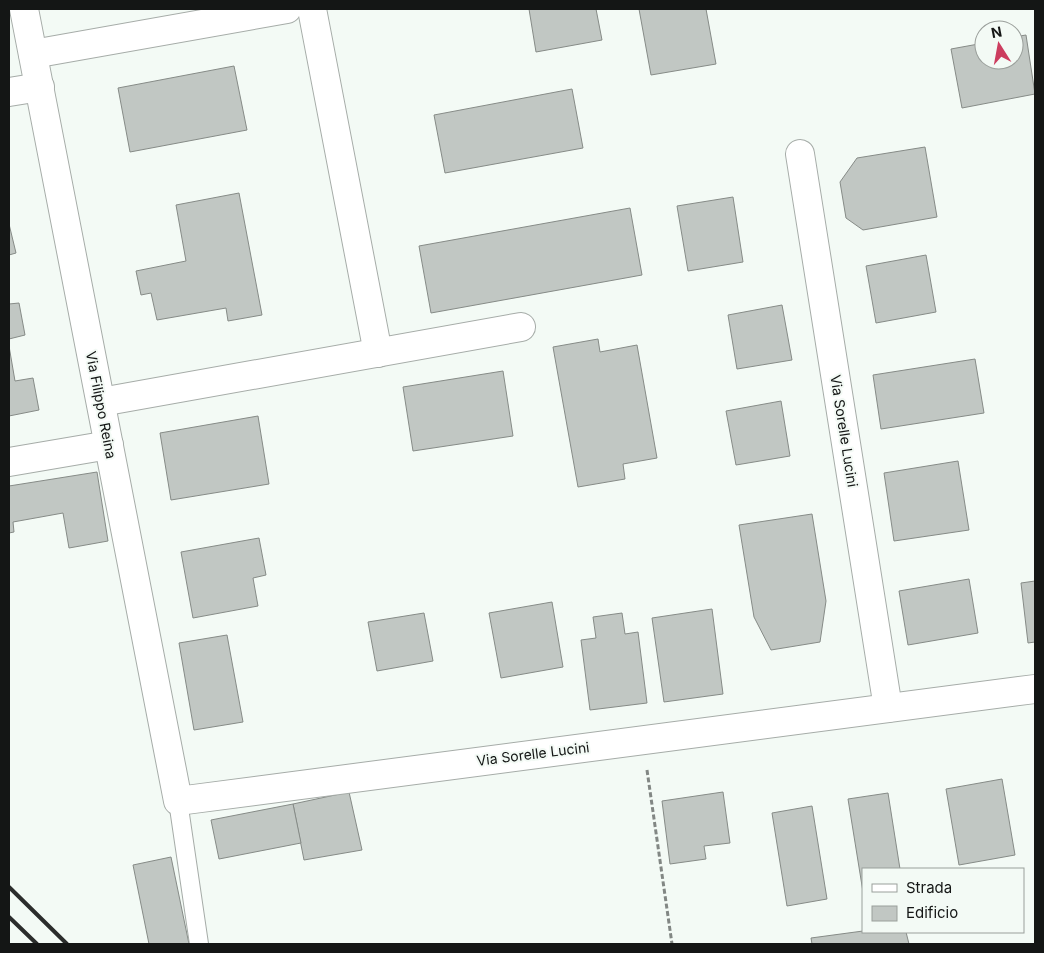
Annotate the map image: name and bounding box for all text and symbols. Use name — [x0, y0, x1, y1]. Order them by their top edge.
north arrow — [974, 20, 1024, 70]
text: N — [990, 22, 1003, 41]
street label: Via Filippo Reina — [83, 350, 120, 460]
street label: Via Sorelle Lucini — [827, 374, 862, 488]
street label: Via Sorelle Lucini — [476, 738, 590, 769]
legend — [862, 868, 1024, 933]
text: Strada — [906, 878, 952, 897]
text: Edificio — [906, 903, 958, 922]

